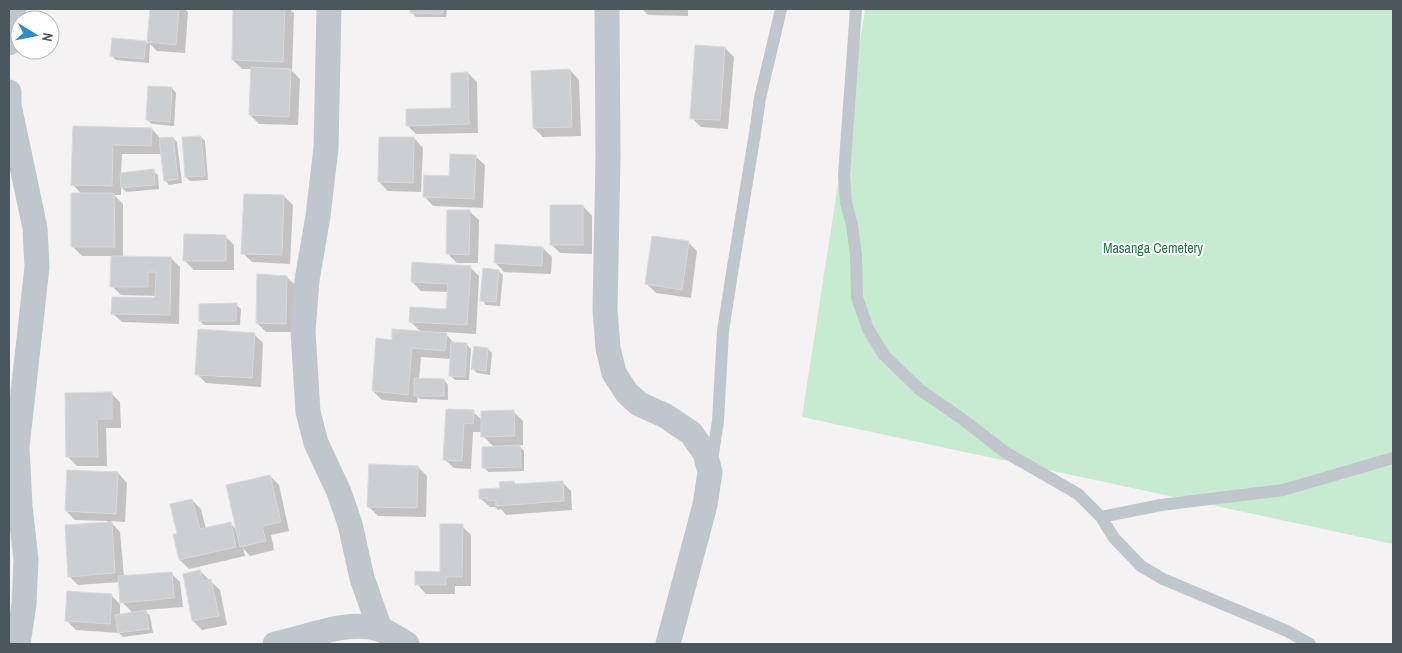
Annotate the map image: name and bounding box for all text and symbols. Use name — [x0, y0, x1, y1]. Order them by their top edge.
north arrow — [10, 10, 60, 60]
text: N — [38, 32, 57, 43]
park label: Masanga Cemetery — [1103, 239, 1203, 257]

